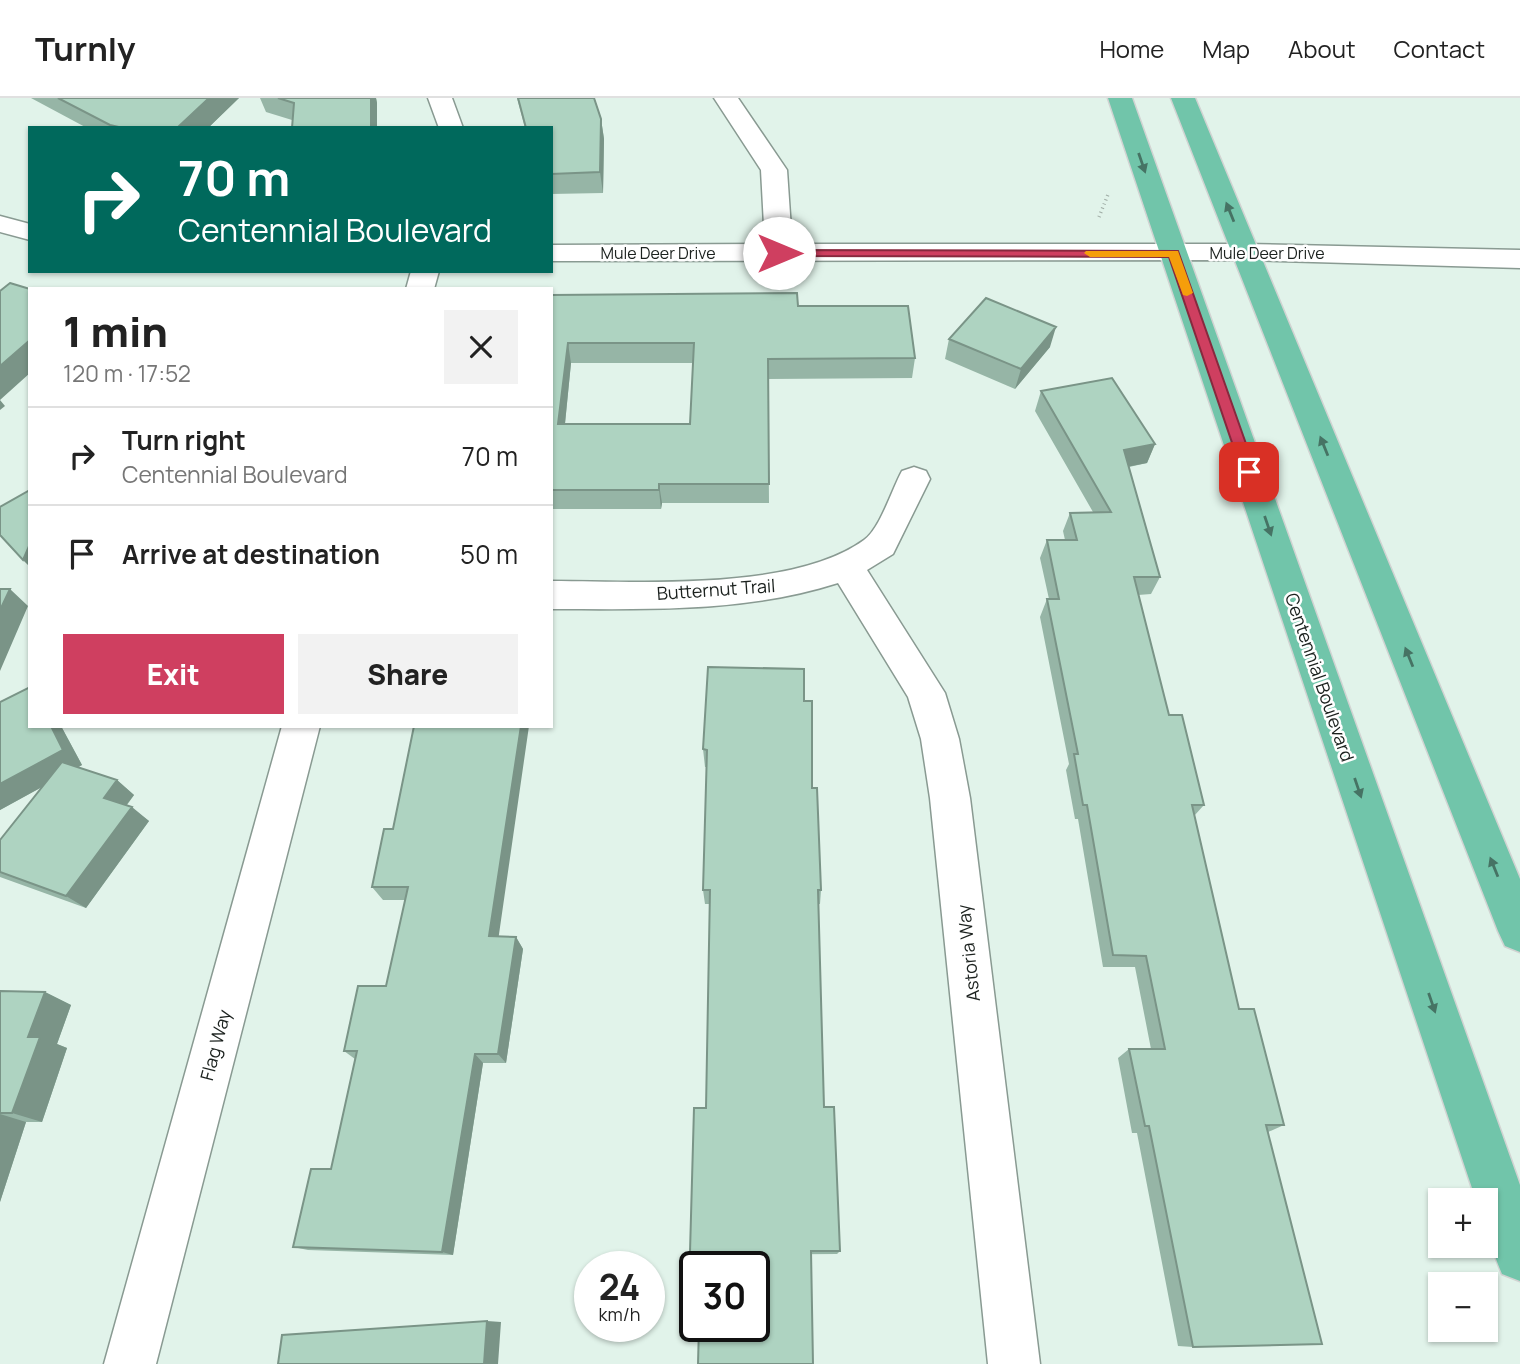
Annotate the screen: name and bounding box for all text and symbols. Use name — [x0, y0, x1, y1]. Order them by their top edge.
text: Turnly — [35, 26, 136, 71]
text: Home — [1099, 32, 1164, 65]
text: Map — [1202, 32, 1250, 65]
text: About — [1288, 32, 1356, 65]
text: Contact — [1394, 32, 1485, 65]
text: 70 m — [178, 144, 290, 211]
one-way arrow — [1137, 152, 1148, 173]
icon: right — [63, 154, 154, 245]
one-way arrow — [1224, 201, 1235, 222]
text: Centennial Boulevard — [178, 208, 492, 252]
position arrow — [742, 216, 816, 290]
street label: Mule Deer Drive — [600, 242, 716, 264]
street label: Mule Deer Drive — [1209, 242, 1325, 264]
text: 1 min — [63, 302, 168, 360]
button: close — [444, 310, 518, 384]
text: 120 m · 17:52 — [63, 357, 191, 389]
text: Turn right — [122, 422, 246, 458]
one-way arrow — [1319, 435, 1330, 456]
icon: right — [63, 437, 101, 475]
text: 70 m — [462, 438, 518, 474]
pin — [1219, 442, 1279, 502]
icon: arrive — [1230, 453, 1268, 491]
text: Centennial Boulevard — [122, 458, 348, 490]
one-way arrow — [1263, 516, 1274, 537]
icon: arrive — [63, 535, 101, 573]
text: Arrive at destination — [122, 536, 380, 572]
text: 50 m — [460, 536, 518, 572]
street label: Butternut Trail — [656, 573, 776, 605]
street label: Centennial Boulevard — [1280, 590, 1360, 764]
button: Exit — [63, 634, 284, 714]
button: Share — [298, 634, 518, 714]
one-way arrow — [1404, 646, 1415, 667]
one-way arrow — [1353, 777, 1364, 798]
one-way arrow — [1489, 857, 1500, 878]
street label: Astoria Way — [951, 903, 985, 1003]
one-way arrow — [1427, 992, 1438, 1013]
street label: Flag Way — [194, 1006, 236, 1083]
map controls — [1428, 1188, 1498, 1342]
button: + — [1428, 1188, 1498, 1258]
speed limit sign: 30 — [679, 1251, 770, 1342]
text: 24 — [599, 1263, 640, 1311]
button: − — [1428, 1272, 1498, 1342]
text: km/h — [599, 1302, 640, 1326]

